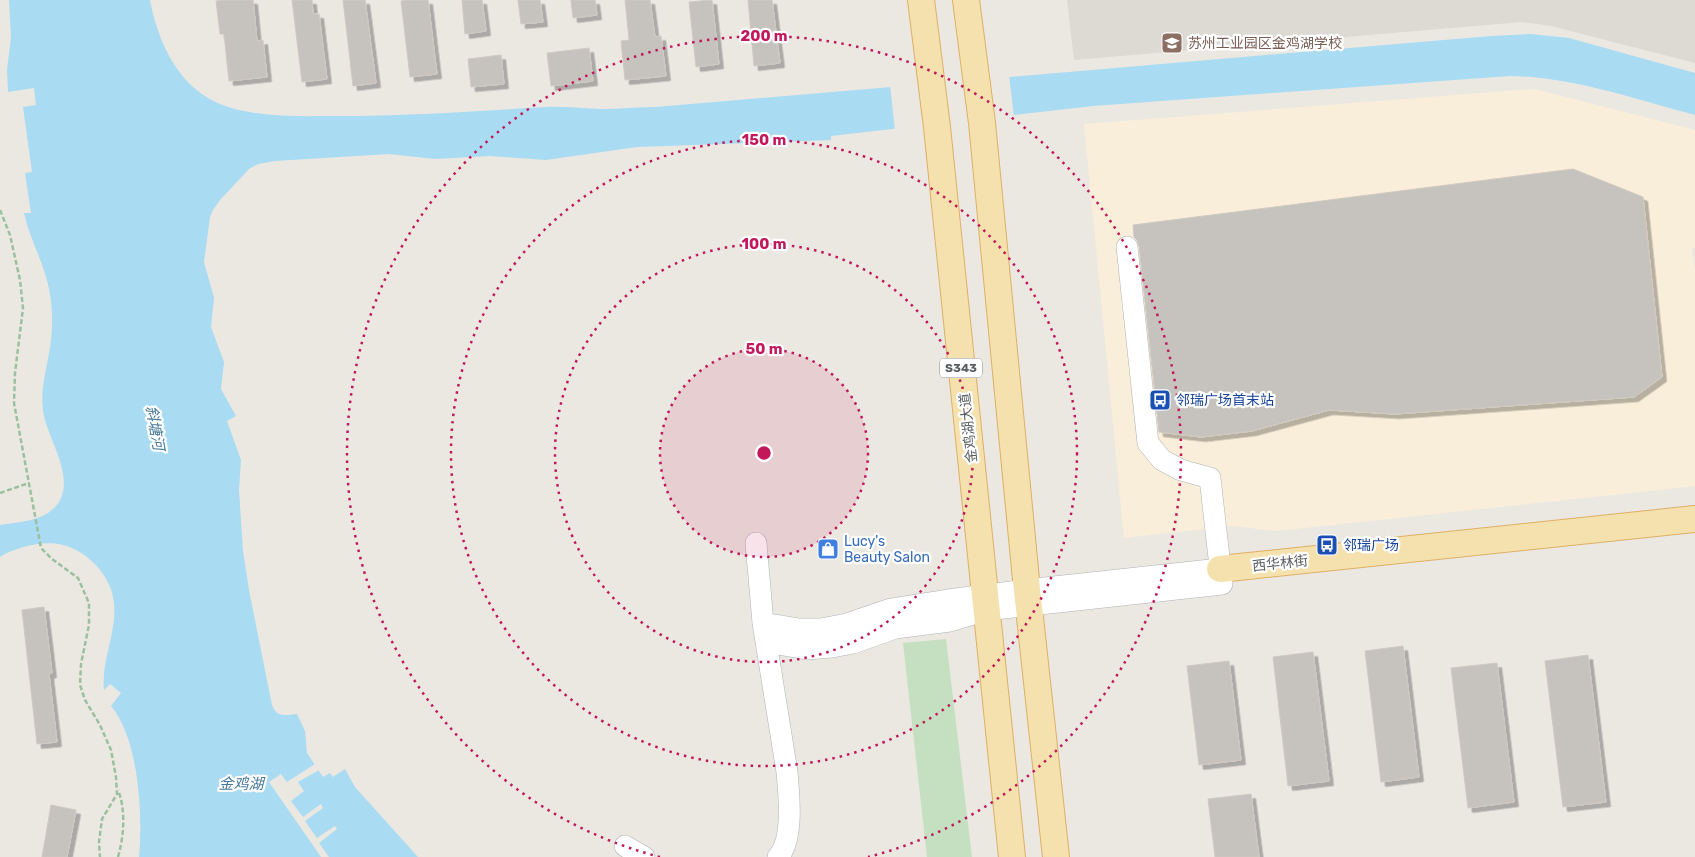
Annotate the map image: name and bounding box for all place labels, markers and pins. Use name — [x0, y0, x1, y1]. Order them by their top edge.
school or university icon: 苏州工业园区金鸡湖学校 — [1160, 31, 1184, 55]
place label: 苏州工业园区金鸡湖学校 — [1188, 35, 1342, 52]
bus stop icon: 邻瑞广场首末站 — [1148, 388, 1172, 412]
place label: 邻瑞广场首末站 — [1176, 392, 1274, 409]
centre of rings — [755, 444, 773, 462]
place label: Lucy's Beauty Salon — [844, 533, 930, 566]
bus stop icon: 邻瑞广场 — [1315, 533, 1339, 557]
shop icon: Lucy's Beauty Salon — [816, 537, 840, 561]
place label: 邻瑞广场 — [1343, 537, 1399, 554]

